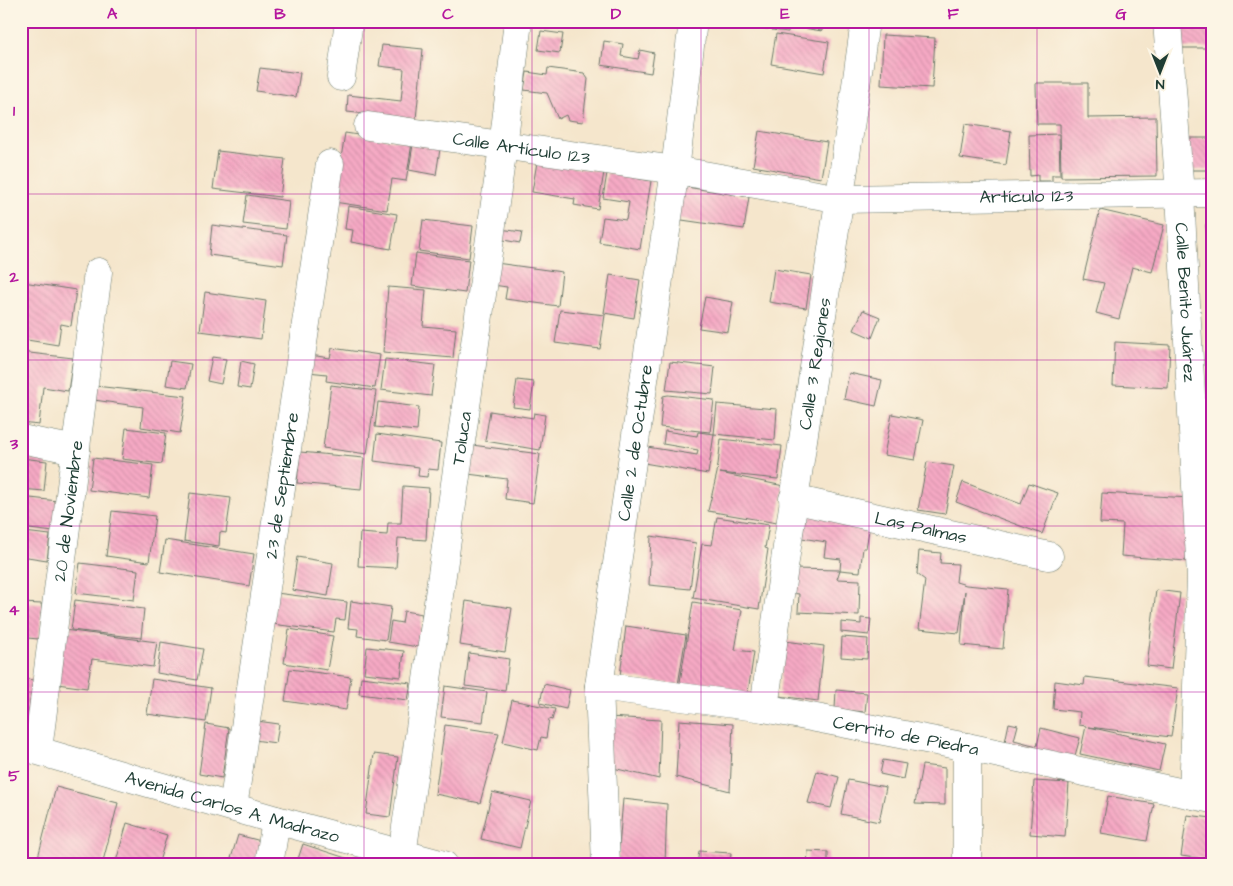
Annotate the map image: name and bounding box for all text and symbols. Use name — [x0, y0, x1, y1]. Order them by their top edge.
text: A — [107, 3, 118, 25]
text: B — [274, 3, 286, 25]
text: C — [442, 3, 454, 25]
text: D — [611, 3, 622, 25]
text: E — [780, 3, 790, 25]
text: F — [947, 3, 959, 25]
text: G — [1115, 3, 1127, 25]
north arrow — [1136, 48, 1186, 98]
text: N — [1155, 74, 1164, 94]
text: 1 — [13, 100, 16, 122]
street label: Calle Artículo 123 — [451, 126, 592, 171]
street label: Artículo 123 — [979, 183, 1074, 210]
street label: Calle Benito Juárez — [1169, 222, 1202, 383]
text: 2 — [8, 266, 19, 288]
street label: Calle 3 Regiones — [793, 296, 838, 432]
street label: Calle 2 de Octubre — [611, 363, 659, 523]
street label: Toluca — [446, 410, 478, 467]
street label: 23 de Septiembre — [259, 411, 305, 561]
text: 3 — [9, 433, 19, 455]
street label: 20 de Noviembre — [47, 439, 90, 583]
street label: Las Palmas — [872, 506, 969, 550]
text: 4 — [9, 599, 20, 621]
street label: Cerrito de Piedra — [831, 710, 981, 762]
text: 5 — [8, 765, 20, 787]
street label: Avenida Carlos A. Madrazo — [122, 765, 342, 849]

